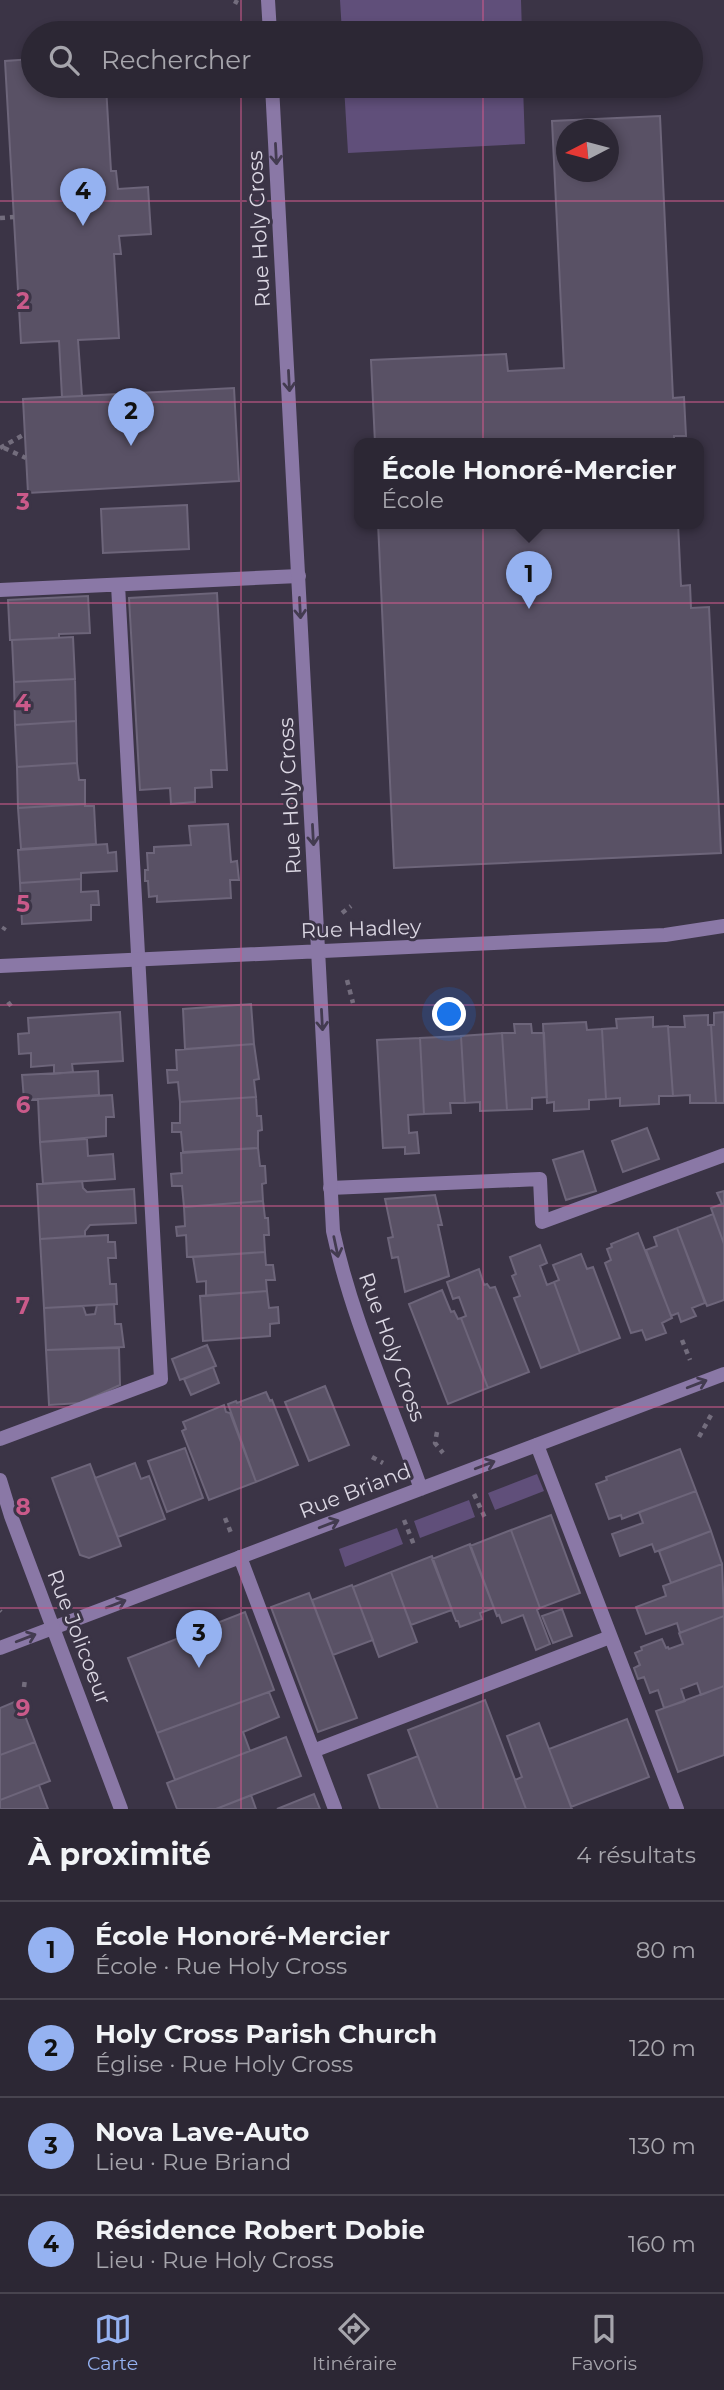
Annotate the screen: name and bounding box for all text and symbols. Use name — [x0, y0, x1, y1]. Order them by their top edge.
search box — [21, 21, 703, 98]
icon: search — [45, 41, 83, 79]
text: Rechercher — [101, 44, 251, 76]
north arrow — [556, 119, 619, 182]
one-way arrow — [270, 142, 283, 165]
street label: Rue Holy Cross — [242, 150, 275, 308]
pin: 4 — [60, 168, 106, 226]
text: 2 — [16, 287, 30, 315]
one-way arrow — [282, 369, 295, 392]
pin: 2 — [108, 388, 154, 446]
popup — [354, 438, 704, 529]
text: École Honoré-Mercier — [382, 454, 676, 486]
text: École — [382, 486, 444, 514]
text: 3 — [15, 488, 30, 516]
pin: 1 — [506, 551, 552, 609]
one-way arrow — [294, 596, 307, 619]
text: 4 — [15, 689, 31, 717]
street label: Rue Holy Cross — [273, 717, 306, 875]
one-way arrow — [306, 824, 319, 847]
text: 5 — [16, 890, 30, 918]
street label: Rue Hadley — [300, 914, 422, 943]
your location — [432, 997, 466, 1031]
one-way arrow — [316, 1008, 329, 1031]
text: 6 — [16, 1091, 31, 1119]
one-way arrow — [330, 1235, 344, 1258]
street label: Rue Holy Cross — [354, 1269, 431, 1425]
text: 7 — [16, 1292, 30, 1320]
one-way arrow — [686, 1377, 708, 1389]
one-way arrow — [473, 1457, 495, 1470]
street label: Rue Briand — [295, 1458, 414, 1523]
text: 8 — [15, 1493, 31, 1521]
one-way arrow — [317, 1516, 339, 1529]
street label: Rue Jolicoeur — [42, 1566, 117, 1708]
one-way arrow — [105, 1597, 127, 1610]
pin: 3 — [176, 1610, 222, 1668]
one-way arrow — [15, 1631, 37, 1644]
text: 9 — [16, 1694, 30, 1722]
text: À proximité — [28, 1836, 211, 1873]
text: 4 résultats — [576, 1841, 696, 1869]
text: École Honoré-Mercier — [95, 1920, 390, 1952]
text: 1 — [46, 1936, 56, 1964]
text: 80 m — [636, 1936, 696, 1964]
text: École · Rue Holy Cross — [95, 1952, 347, 1980]
text: Holy Cross Parish Church — [95, 2018, 437, 2050]
text: 2 — [44, 2034, 58, 2062]
text: 120 m — [629, 2034, 696, 2062]
text: Église · Rue Holy Cross — [95, 2050, 353, 2078]
text: Nova Lave-Auto — [95, 2116, 309, 2148]
text: 3 — [44, 2132, 58, 2160]
text: 130 m — [629, 2132, 696, 2160]
text: Lieu · Rue Briand — [95, 2148, 291, 2176]
text: Résidence Robert Dobie — [95, 2214, 425, 2246]
text: 4 — [43, 2230, 59, 2258]
text: 160 m — [628, 2230, 696, 2258]
text: Lieu · Rue Holy Cross — [95, 2246, 334, 2274]
tab: Carte — [87, 2310, 138, 2375]
tab: Itinéraire — [312, 2310, 397, 2375]
tab: Favoris — [571, 2310, 637, 2375]

